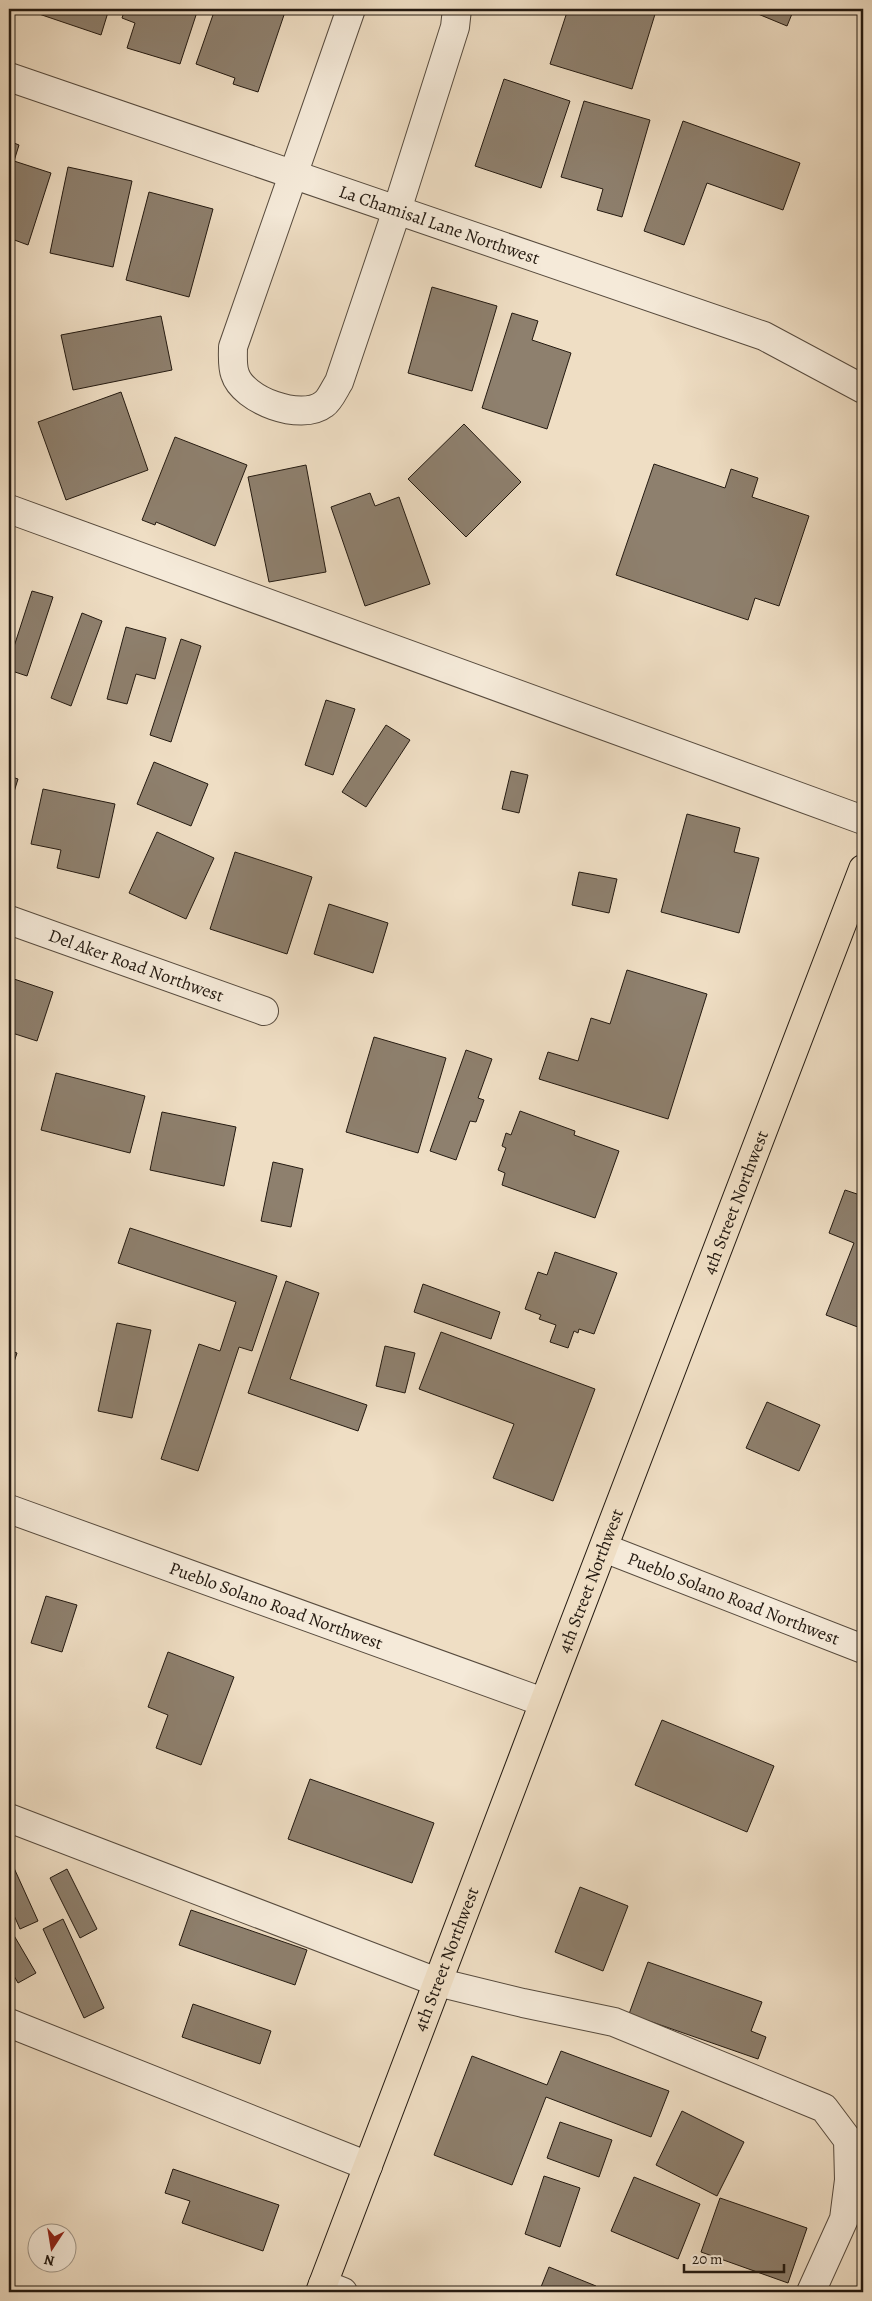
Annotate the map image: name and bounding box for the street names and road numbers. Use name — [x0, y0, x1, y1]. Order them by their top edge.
street label: La Chamisal Lane Northwest — [336, 179, 543, 270]
street label: Del Aker Road Northwest — [45, 923, 227, 1008]
street label: 4th Street Northwest — [697, 1127, 774, 1278]
street label: 4th Street Northwest — [552, 1505, 629, 1656]
street label: Pueblo Solano Road Northwest — [624, 1546, 843, 1651]
street label: Pueblo Solano Road Northwest — [166, 1556, 386, 1655]
street label: 4th Street Northwest — [408, 1883, 484, 2035]

